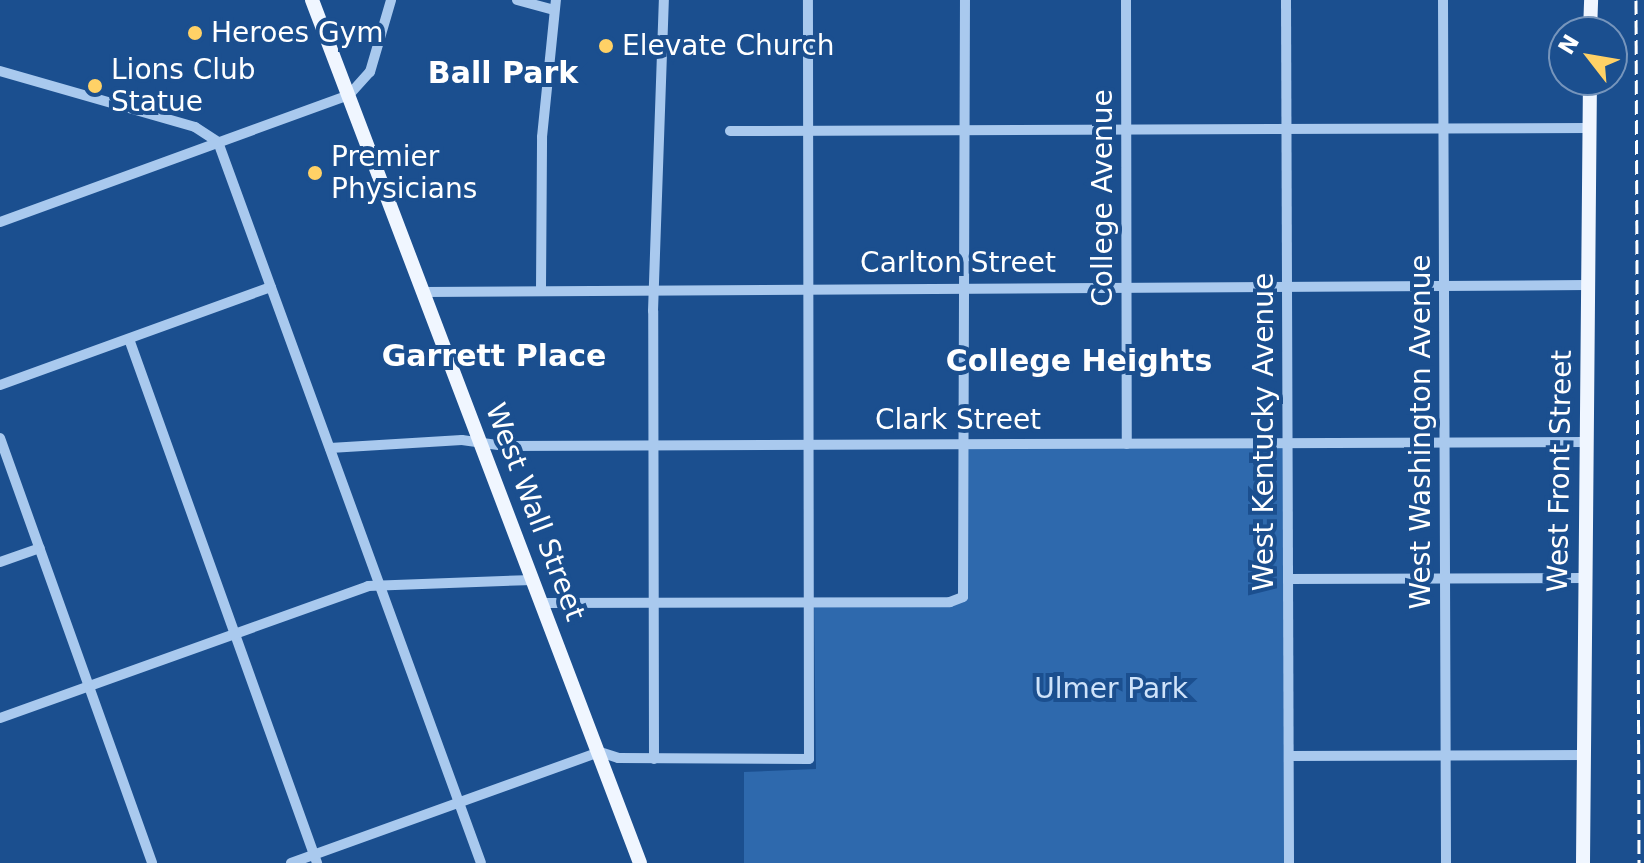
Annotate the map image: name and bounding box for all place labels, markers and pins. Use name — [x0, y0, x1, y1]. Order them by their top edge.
place label: Heroes Gym — [211, 16, 384, 50]
marker: Heroes Gym — [186, 24, 204, 42]
place label: Elevate Church — [622, 29, 835, 63]
marker: Elevate Church — [597, 37, 615, 55]
place label: Lions Club Statue — [111, 53, 256, 119]
marker: Lions Club Statue — [86, 77, 104, 95]
place label: Premier Physicians — [331, 140, 477, 206]
marker: Premier Physicians — [306, 164, 324, 182]

